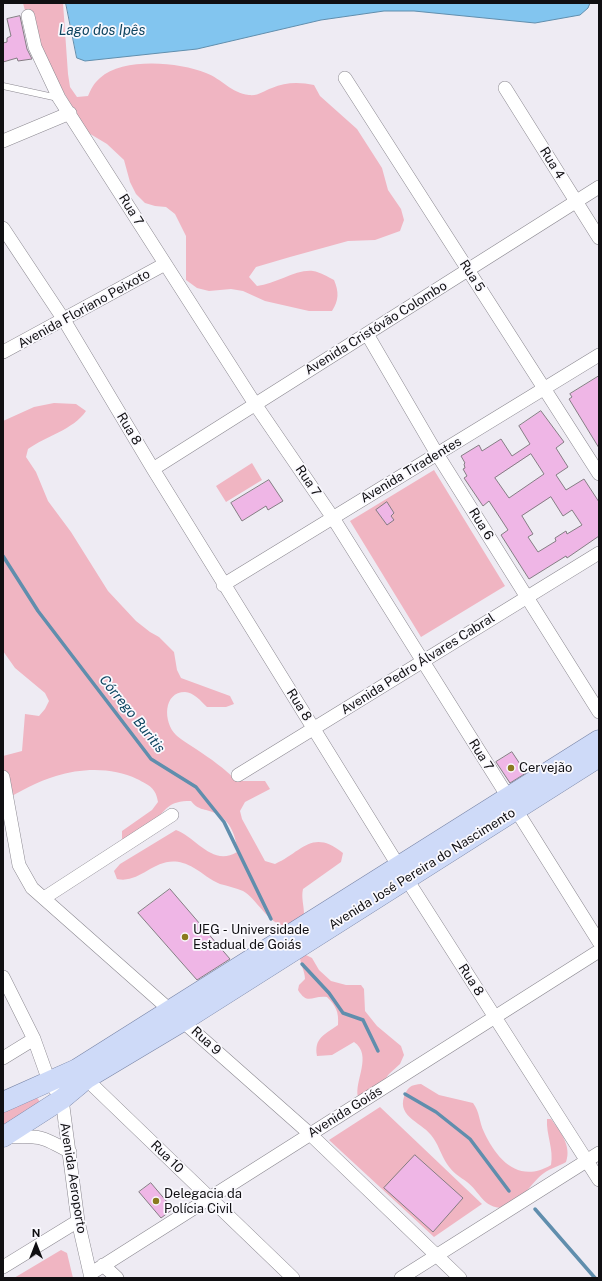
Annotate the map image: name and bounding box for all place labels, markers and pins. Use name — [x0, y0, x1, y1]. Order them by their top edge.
place label: Cervejão — [519, 760, 572, 776]
marker: Cervejão — [506, 763, 516, 773]
place label: UEG - Universidade Estadual de Goiás — [193, 922, 309, 953]
marker: UEG - Universidade Estadual de Goiás — [180, 932, 190, 942]
place label: Delegacia da Polícia Civil — [164, 1186, 242, 1217]
marker: Delegacia da Polícia Civil — [151, 1196, 161, 1206]

